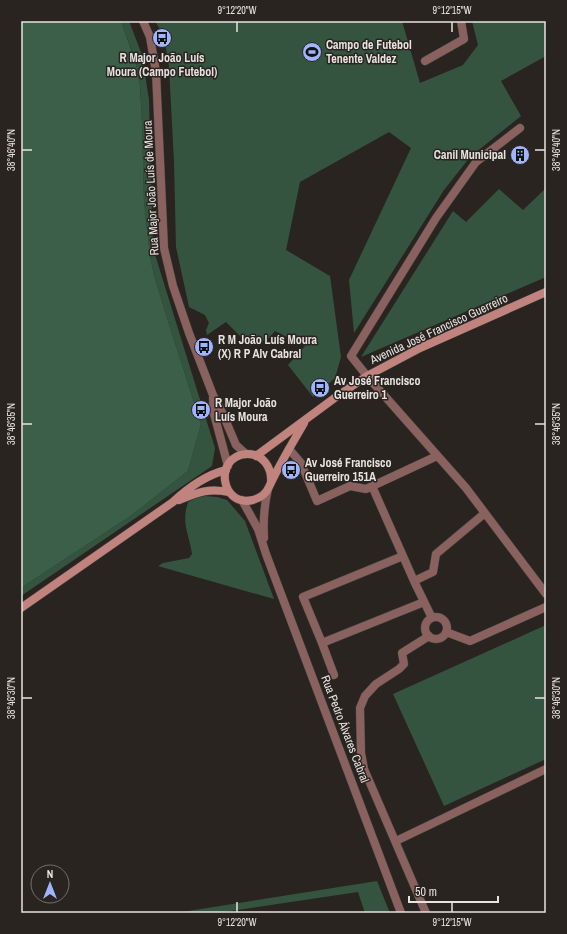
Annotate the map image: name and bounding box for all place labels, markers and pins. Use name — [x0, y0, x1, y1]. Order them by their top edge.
bus stop icon: R Major João Luís Moura (Campo Futebol) — [151, 27, 173, 49]
place label: Campo de Futebol Tenente Valdez — [326, 37, 412, 67]
sports icon: Campo de Futebol Tenente Valdez — [301, 41, 323, 63]
place label: R Major João Luís Moura (Campo Futebol) — [107, 50, 217, 80]
building icon: Canil Municipal — [509, 144, 531, 166]
place label: Canil Municipal — [434, 147, 506, 163]
place label: R M João Luís Moura (X) R P Alv Cabral — [218, 332, 317, 362]
bus stop icon: R M João Luís Moura (X) R P Alv Cabral — [193, 336, 215, 358]
place label: Av José Francisco Guerreiro 1 — [334, 373, 421, 403]
bus stop icon: Av José Francisco Guerreiro 1 — [309, 377, 331, 399]
place label: R Major João Luís Moura — [215, 395, 277, 425]
bus stop icon: R Major João Luís Moura — [190, 399, 212, 421]
place label: Av José Francisco Guerreiro 151A — [305, 455, 392, 485]
bus stop icon: Av José Francisco Guerreiro 151A — [280, 459, 302, 481]

